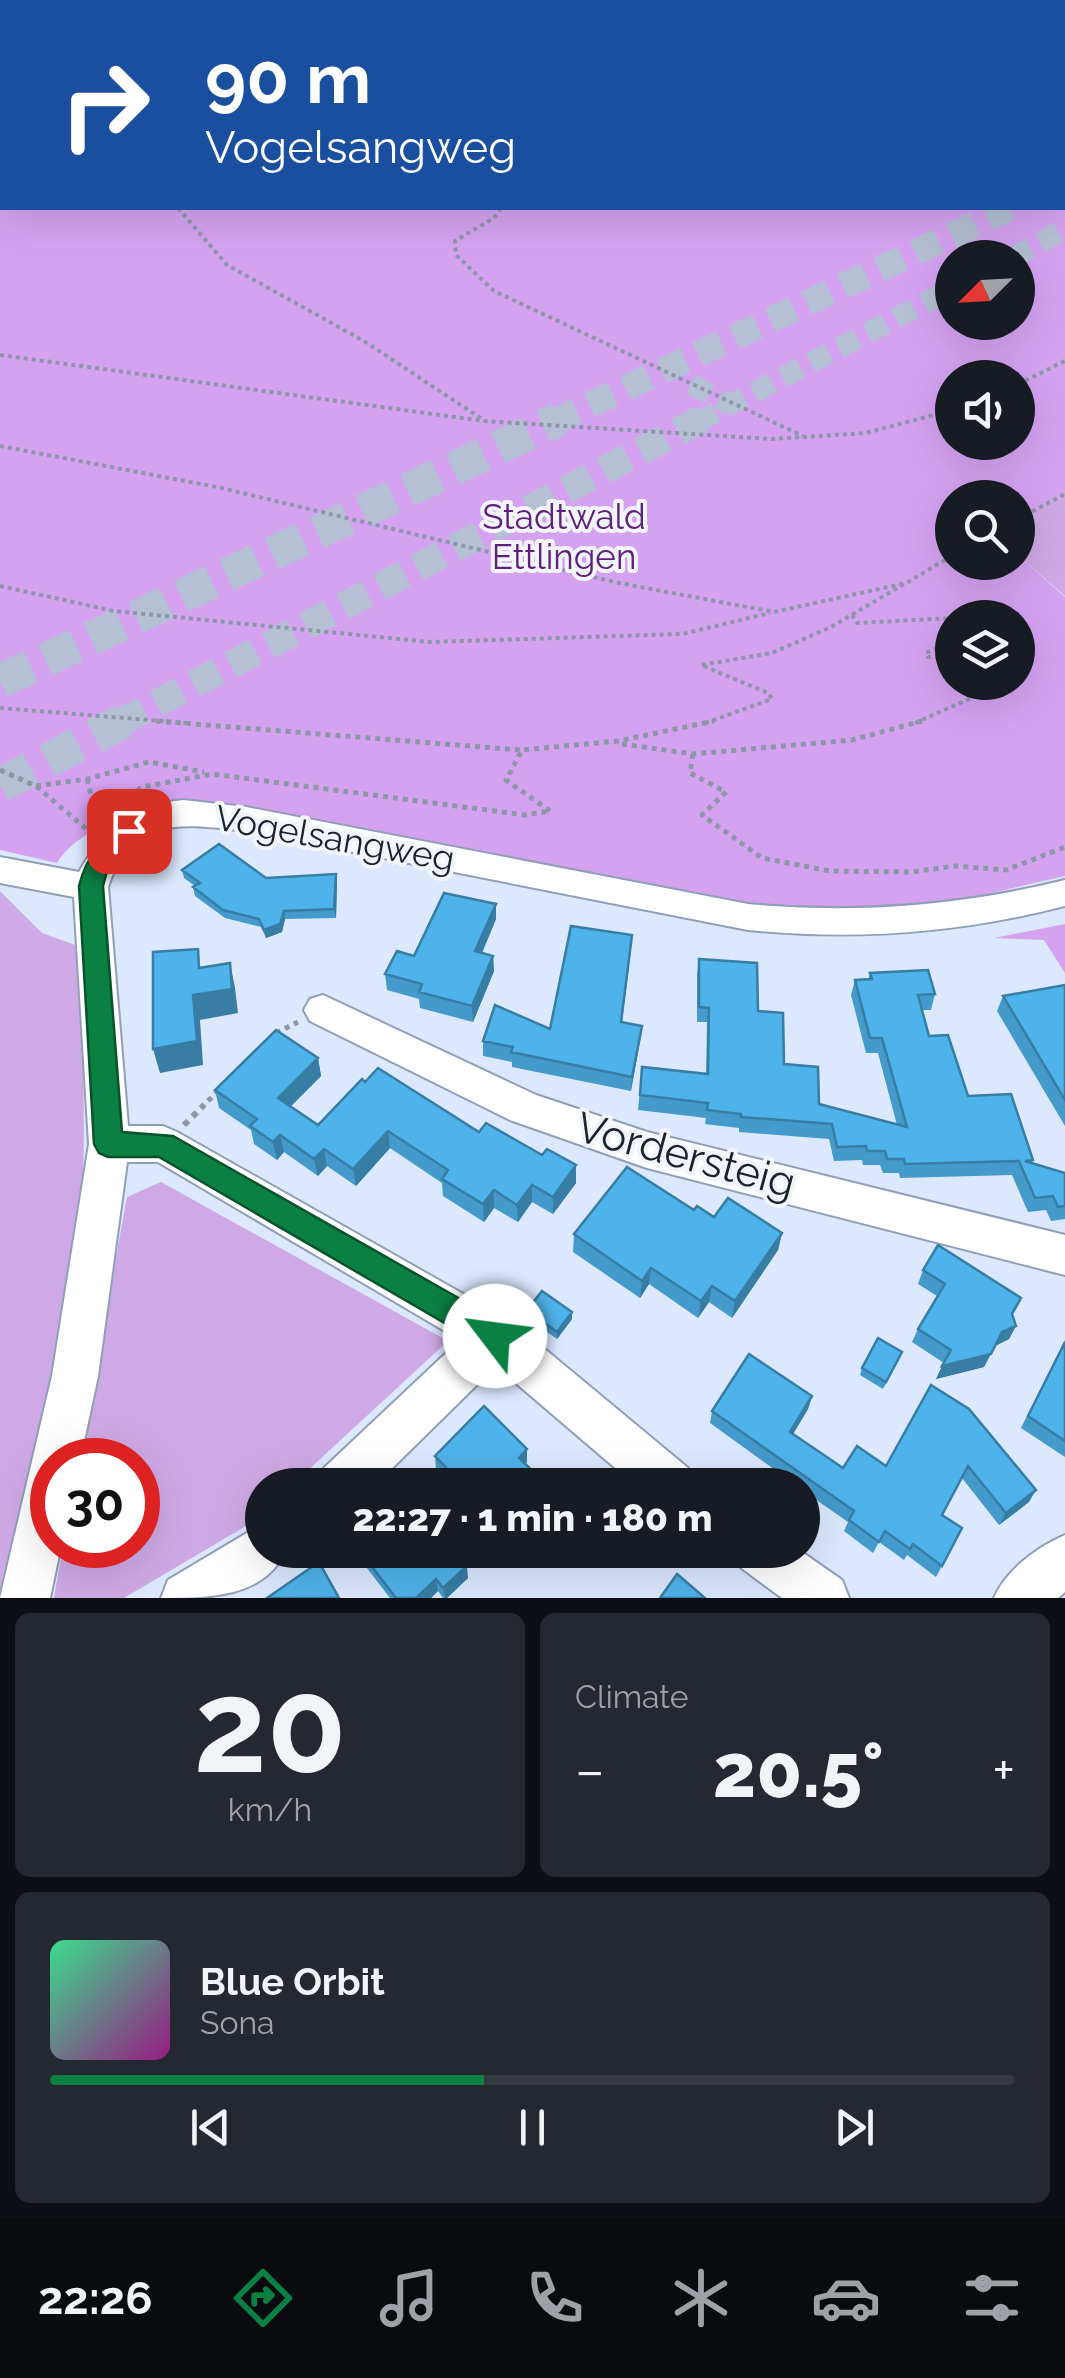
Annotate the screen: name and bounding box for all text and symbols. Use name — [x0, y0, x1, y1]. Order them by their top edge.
text: 90 m — [205, 37, 371, 119]
icon: right — [40, 40, 170, 170]
text: Vogelsangweg — [205, 121, 516, 174]
north arrow — [935, 240, 1035, 340]
map controls — [935, 240, 1035, 700]
button: sound — [935, 360, 1035, 460]
button: search — [935, 480, 1035, 580]
park label: Stadtwald Ettlingen — [482, 496, 646, 577]
button: layers — [935, 600, 1035, 700]
pin — [87, 789, 172, 874]
street label: Vogelsangweg — [212, 797, 458, 879]
icon: arrive — [102, 804, 157, 859]
street label: Vordersteig — [571, 1102, 801, 1208]
position arrow — [443, 1284, 547, 1388]
speed limit sign: 30 — [30, 1438, 160, 1568]
text: 22:27 · 1 min · 180 m — [352, 1495, 713, 1540]
text: 20 — [193, 1650, 347, 1802]
text: Climate — [575, 1678, 689, 1715]
text: 20.5° — [713, 1726, 884, 1815]
text: − — [575, 1738, 605, 1803]
text: + — [992, 1738, 1015, 1803]
text: km/h — [228, 1791, 312, 1828]
text: Blue Orbit — [200, 1959, 385, 2004]
text: Sona — [200, 2004, 275, 2041]
icon: previous — [183, 2100, 238, 2155]
icon: pause — [505, 2100, 560, 2155]
icon: next — [827, 2100, 882, 2155]
icon: directions — [228, 2263, 298, 2333]
icon: music — [374, 2263, 444, 2333]
icon: phone — [520, 2263, 590, 2333]
icon: climate — [666, 2263, 736, 2333]
icon: car — [811, 2263, 881, 2333]
icon: filters — [957, 2263, 1027, 2333]
text: 22:26 — [38, 2272, 152, 2325]

